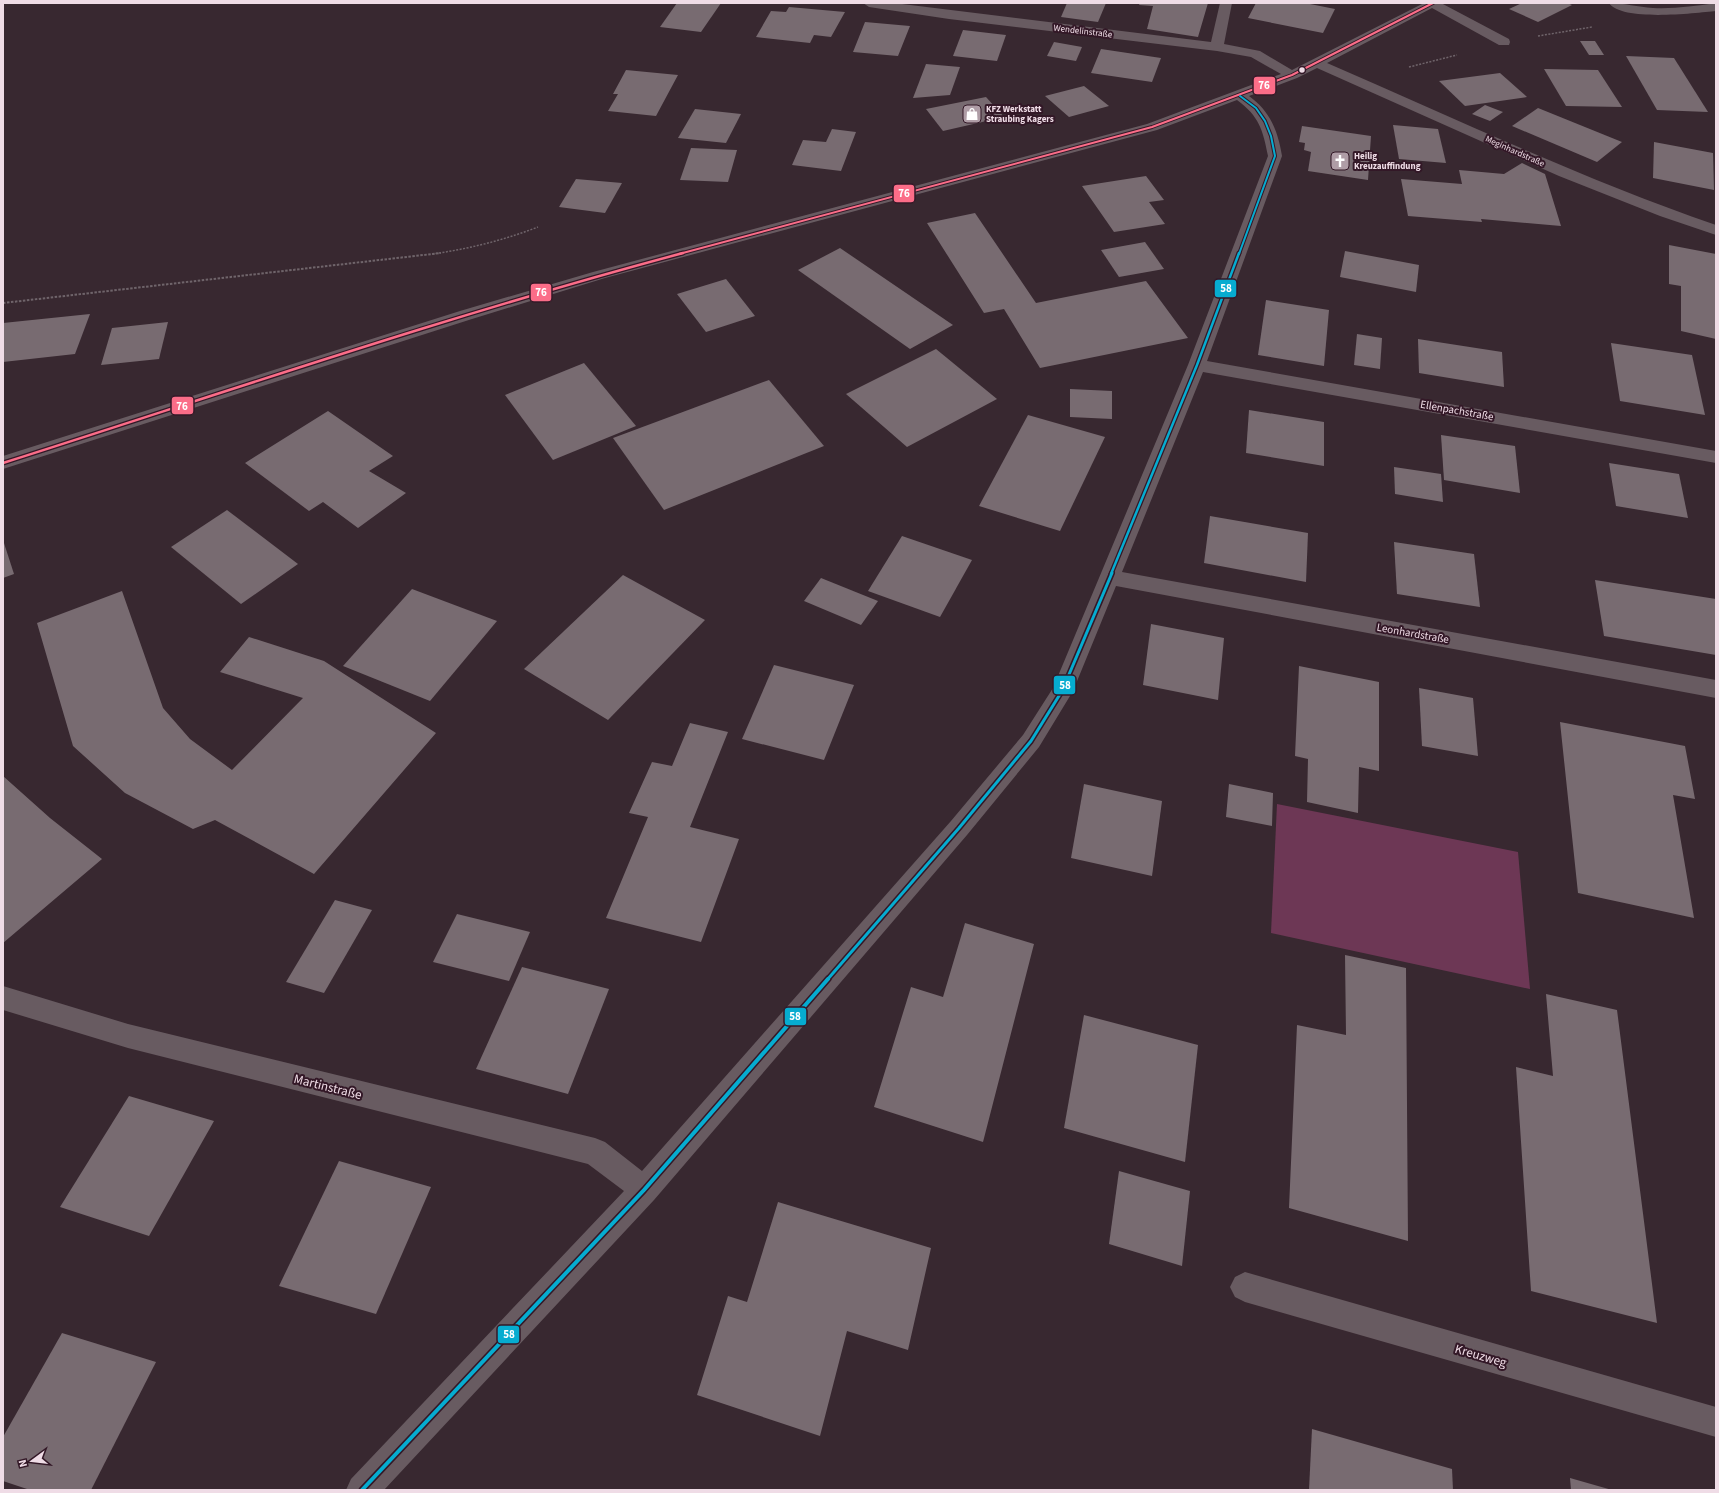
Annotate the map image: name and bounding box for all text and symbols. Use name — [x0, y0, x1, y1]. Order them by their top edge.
street label: Wendelinstraße — [1053, 21, 1114, 42]
unlabelled marker — [1297, 65, 1307, 75]
line badge: 76 — [1253, 76, 1276, 95]
text: 76 — [1258, 78, 1270, 93]
shop icon: KFZ Werkstatt Straubing Kagers — [961, 103, 983, 125]
place label: KFZ Werkstatt Straubing Kagers — [986, 103, 1054, 126]
street label: Meginhardstraße — [1483, 133, 1547, 171]
church icon: Heilig Kreuzauffindung — [1329, 150, 1351, 172]
place label: Heilig Kreuzauffindung — [1354, 150, 1421, 173]
line badge: 76 — [893, 184, 915, 203]
text: 76 — [898, 186, 910, 201]
line badge: 58 — [1214, 279, 1237, 298]
text: 58 — [1220, 281, 1232, 296]
line badge: 76 — [530, 283, 552, 302]
text: 76 — [535, 285, 547, 300]
line badge: 76 — [171, 396, 194, 415]
street label: Ellenpachstraße — [1419, 397, 1495, 424]
text: 76 — [176, 399, 188, 414]
street label: Leonhardstraße — [1376, 620, 1451, 647]
line badge: 58 — [1053, 675, 1076, 695]
text: 58 — [1059, 678, 1071, 693]
line badge: 58 — [784, 1007, 807, 1026]
text: 58 — [789, 1009, 801, 1024]
street label: Martinstraße — [292, 1070, 364, 1104]
line badge: 58 — [497, 1325, 520, 1344]
text: 58 — [503, 1327, 515, 1342]
street label: Kreuzweg — [1453, 1340, 1509, 1372]
north arrow — [12, 1441, 52, 1481]
text: N — [15, 1458, 31, 1469]

